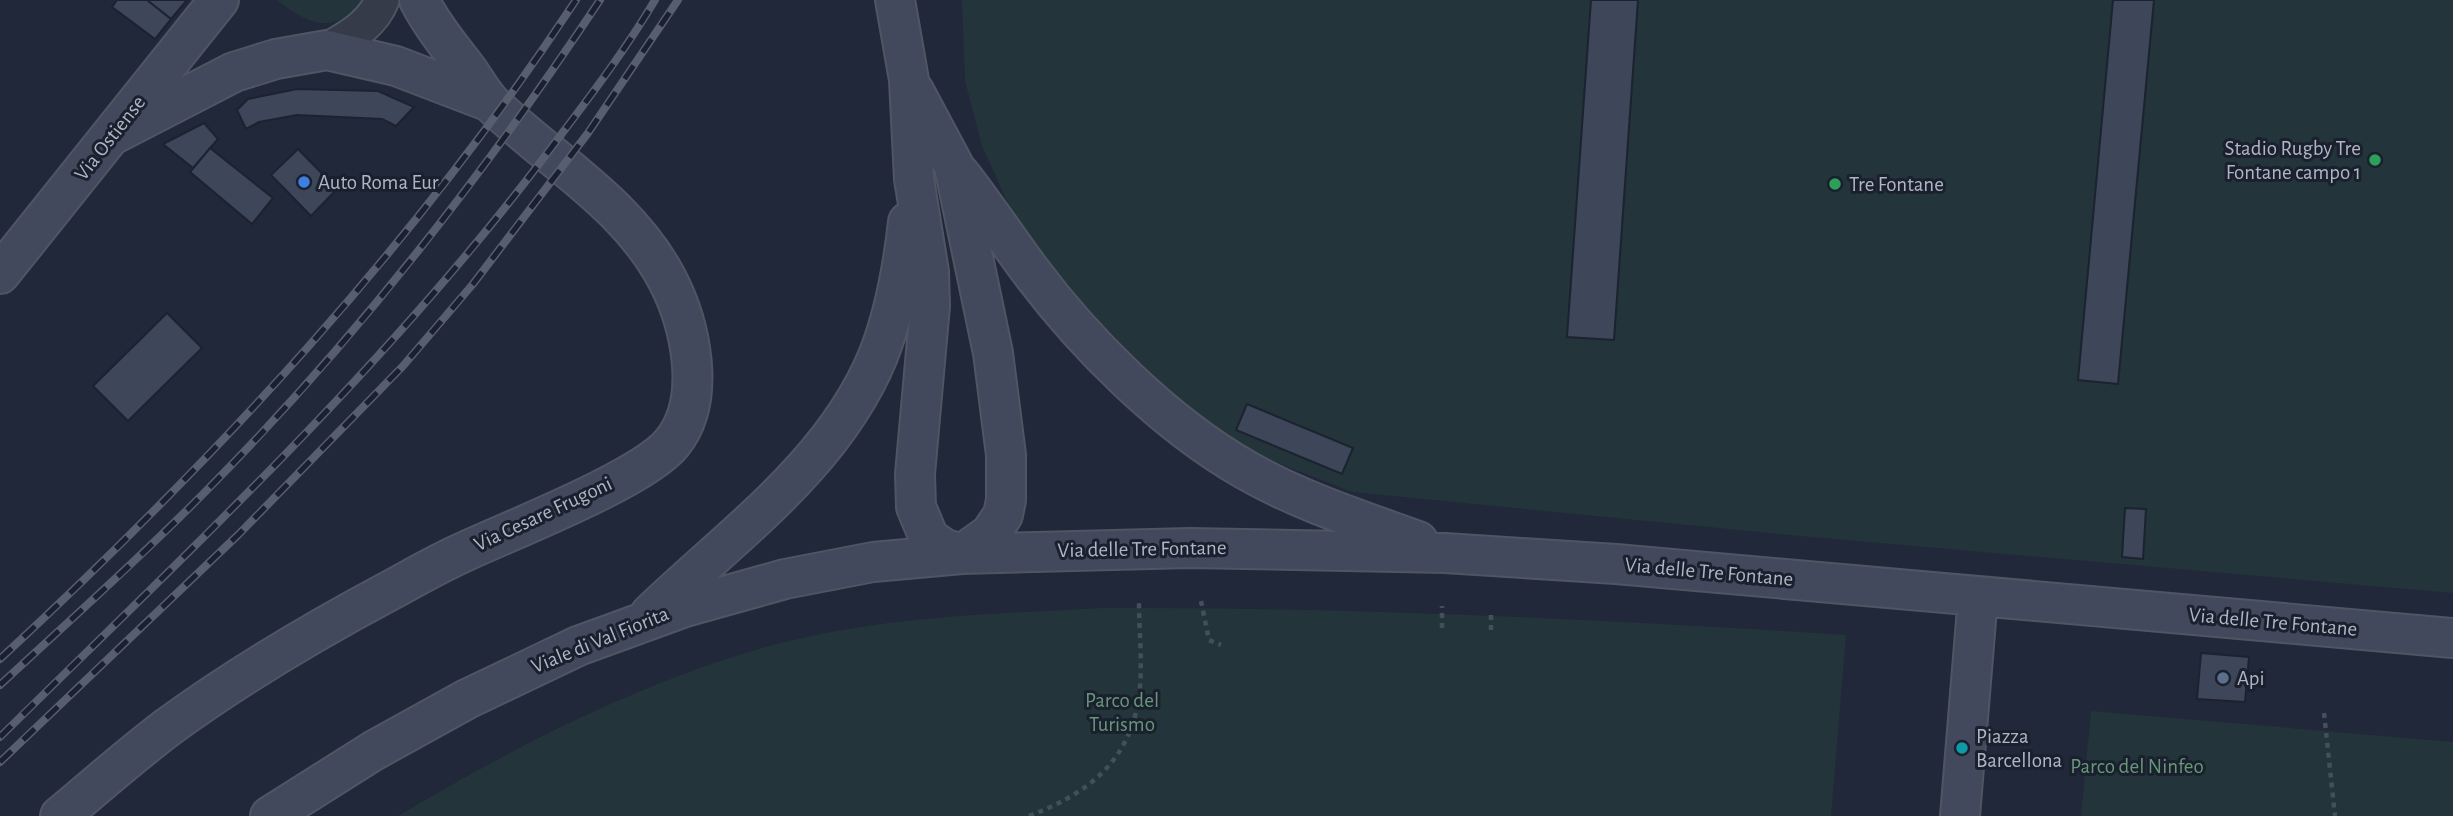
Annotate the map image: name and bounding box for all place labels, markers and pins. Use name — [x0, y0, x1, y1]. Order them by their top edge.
place label: Stadio Rugby Tre Fontane campo 1 — [2224, 138, 2361, 183]
marker: Stadio Rugby Tre Fontane campo 1 — [2367, 152, 2383, 168]
place label: Auto Roma Eur — [318, 172, 439, 193]
marker: Auto Roma Eur — [296, 174, 312, 190]
place label: Tre Fontane — [1849, 174, 1944, 195]
marker: Tre Fontane — [1827, 176, 1843, 192]
place label: Api — [2237, 668, 2265, 689]
marker: Api — [2215, 670, 2231, 686]
place label: Piazza Barcellona — [1976, 726, 2063, 771]
marker: Piazza Barcellona — [1954, 740, 1970, 756]

